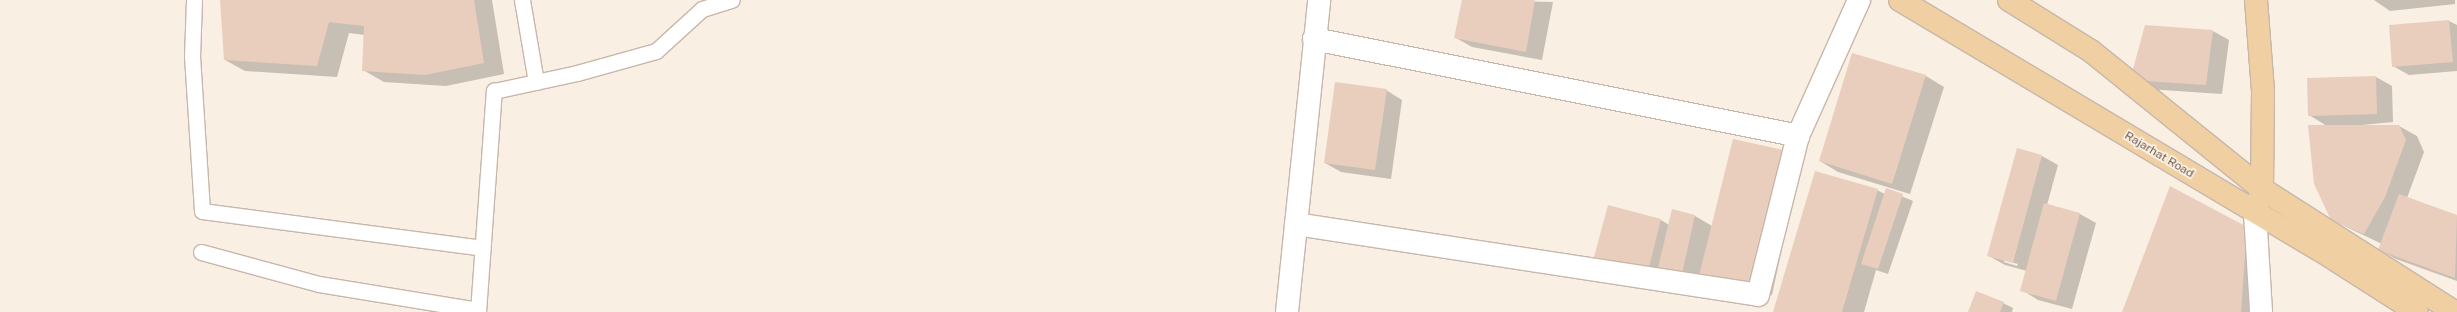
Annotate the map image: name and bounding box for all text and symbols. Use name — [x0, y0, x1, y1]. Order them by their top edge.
street label: Rajarhat Road — [2122, 129, 2196, 181]

